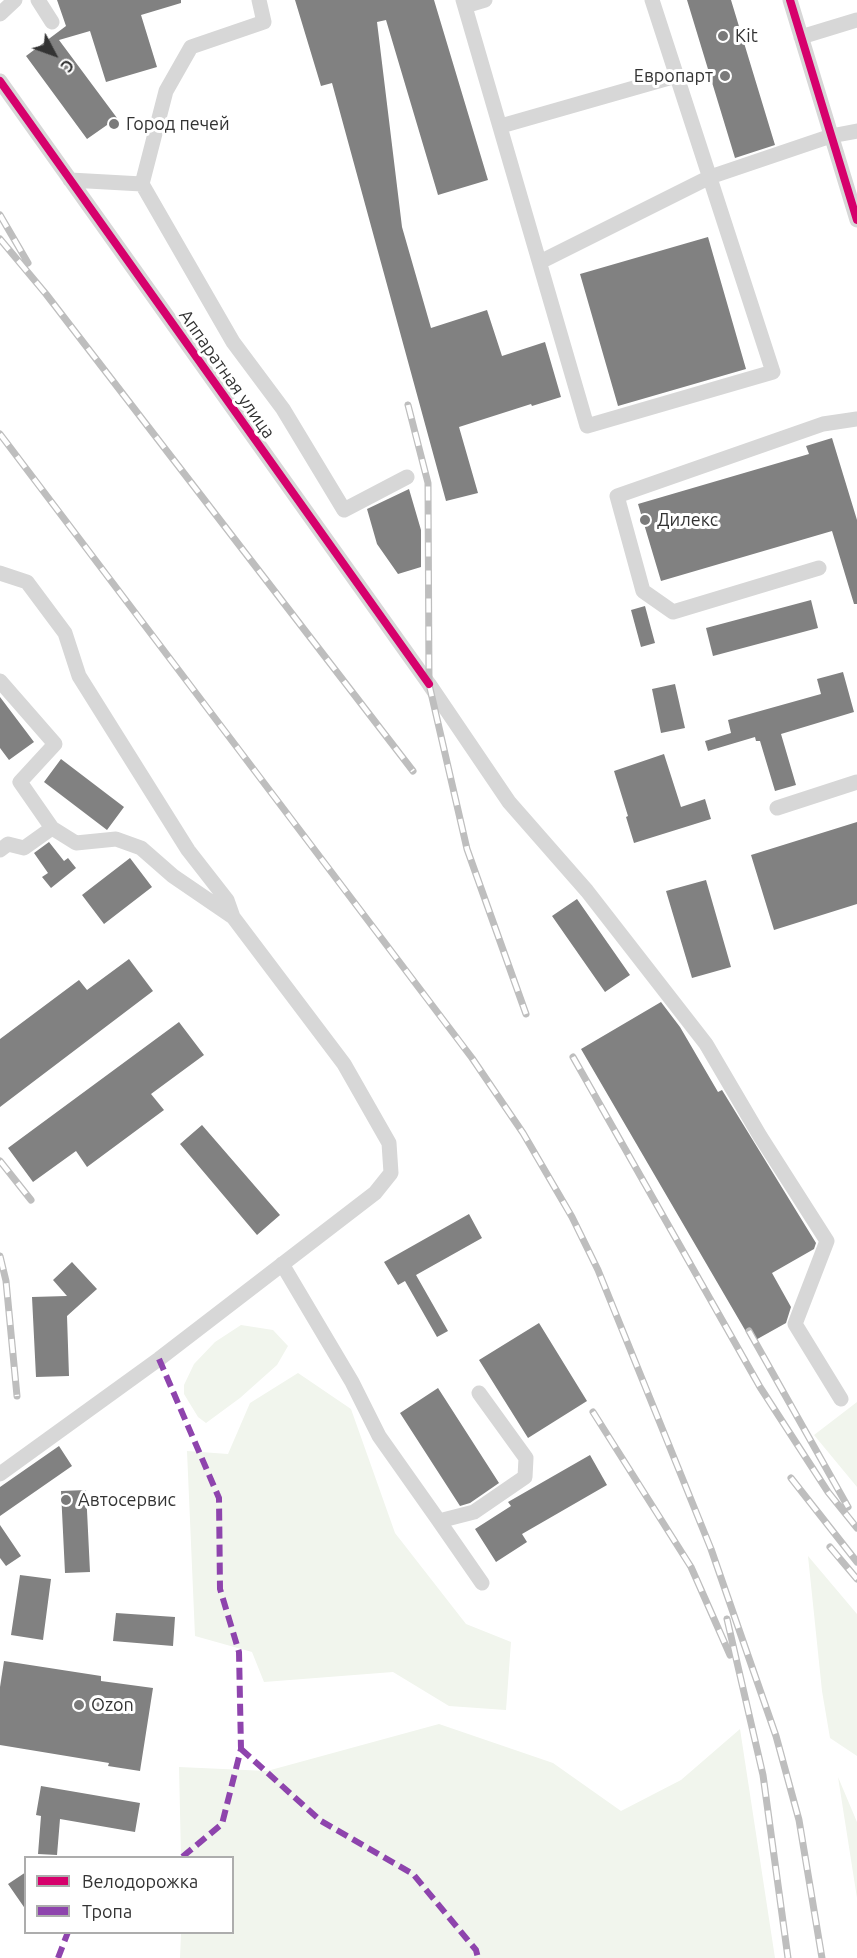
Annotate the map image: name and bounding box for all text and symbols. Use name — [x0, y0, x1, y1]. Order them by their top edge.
north arrow — [24, 24, 84, 84]
place label: Kit — [735, 25, 758, 47]
marker: Kit — [716, 29, 730, 43]
text: С — [57, 56, 78, 76]
place label: Европарт — [634, 65, 713, 87]
marker: Европарт — [718, 69, 732, 83]
place label: Город печей — [126, 113, 230, 135]
marker: Город печей — [107, 117, 121, 131]
street label: Аппаратная улица — [174, 305, 280, 443]
place label: Дилекс — [657, 509, 718, 531]
marker: Дилекс — [638, 513, 652, 527]
place label: Автосервис — [78, 1489, 176, 1511]
marker: Автосервис — [59, 1493, 73, 1507]
place label: Ozon — [91, 1694, 134, 1716]
marker: Ozon — [72, 1698, 86, 1712]
legend — [24, 1856, 234, 1934]
text: Велодорожка — [82, 1871, 198, 1891]
text: Тропа — [82, 1901, 132, 1921]

